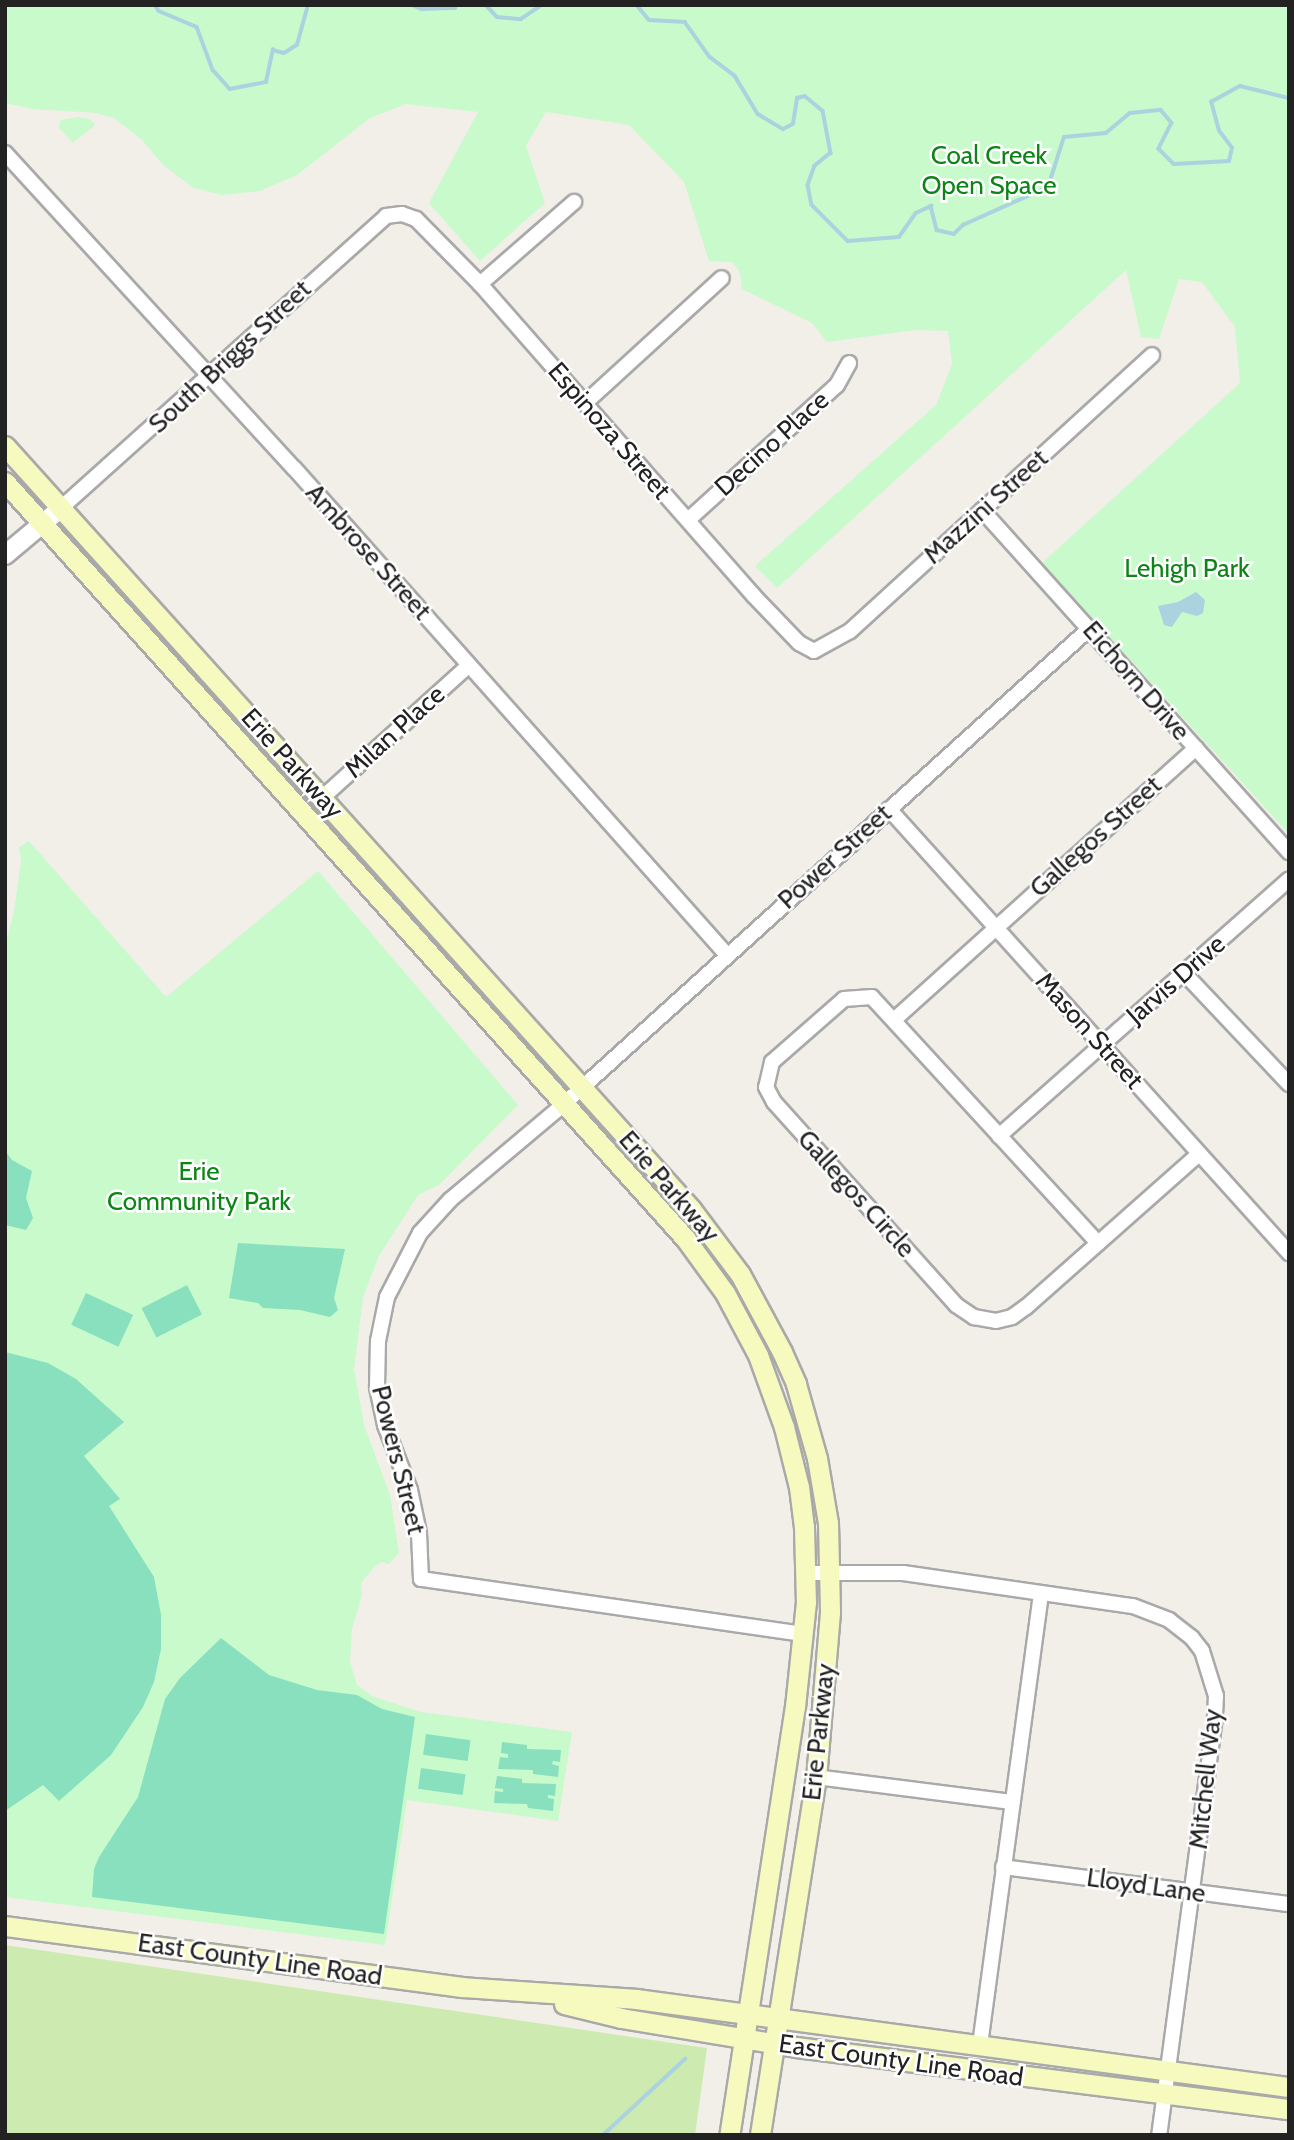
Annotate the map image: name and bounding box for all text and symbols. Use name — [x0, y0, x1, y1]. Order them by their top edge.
park label: Coal Creek Open Space — [922, 140, 1056, 202]
street label: South Briggs Street — [142, 274, 318, 440]
street label: Espinoza Street — [541, 356, 677, 506]
street label: Decino Place — [709, 385, 835, 503]
street label: Mazzini Street — [918, 443, 1054, 571]
street label: Ambrose Street — [299, 478, 437, 626]
park label: Lehigh Park — [1124, 553, 1250, 585]
street label: Eichorn Drive — [1076, 615, 1196, 747]
street label: Milan Place — [339, 679, 451, 785]
street label: Erie Parkway — [234, 702, 350, 826]
street label: Gallegos Street — [1024, 770, 1168, 904]
street label: Power Street — [772, 798, 898, 916]
street label: Jarvis Drive — [1120, 929, 1232, 1031]
street label: Mason Street — [1029, 966, 1149, 1096]
street label: Gallegos Circle — [791, 1124, 921, 1264]
street label: Erie Parkway — [612, 1125, 726, 1249]
park label: Erie Community Park — [107, 1156, 291, 1218]
street label: Powers Street — [364, 1382, 432, 1538]
street label: Erie Parkway — [796, 1662, 842, 1802]
street label: Mitchell Way — [1183, 1707, 1229, 1851]
street label: Lloyd Lane — [1085, 1862, 1207, 1910]
street label: East County Line Road — [136, 1927, 384, 1993]
street label: East County Line Road — [777, 2028, 1025, 2094]

